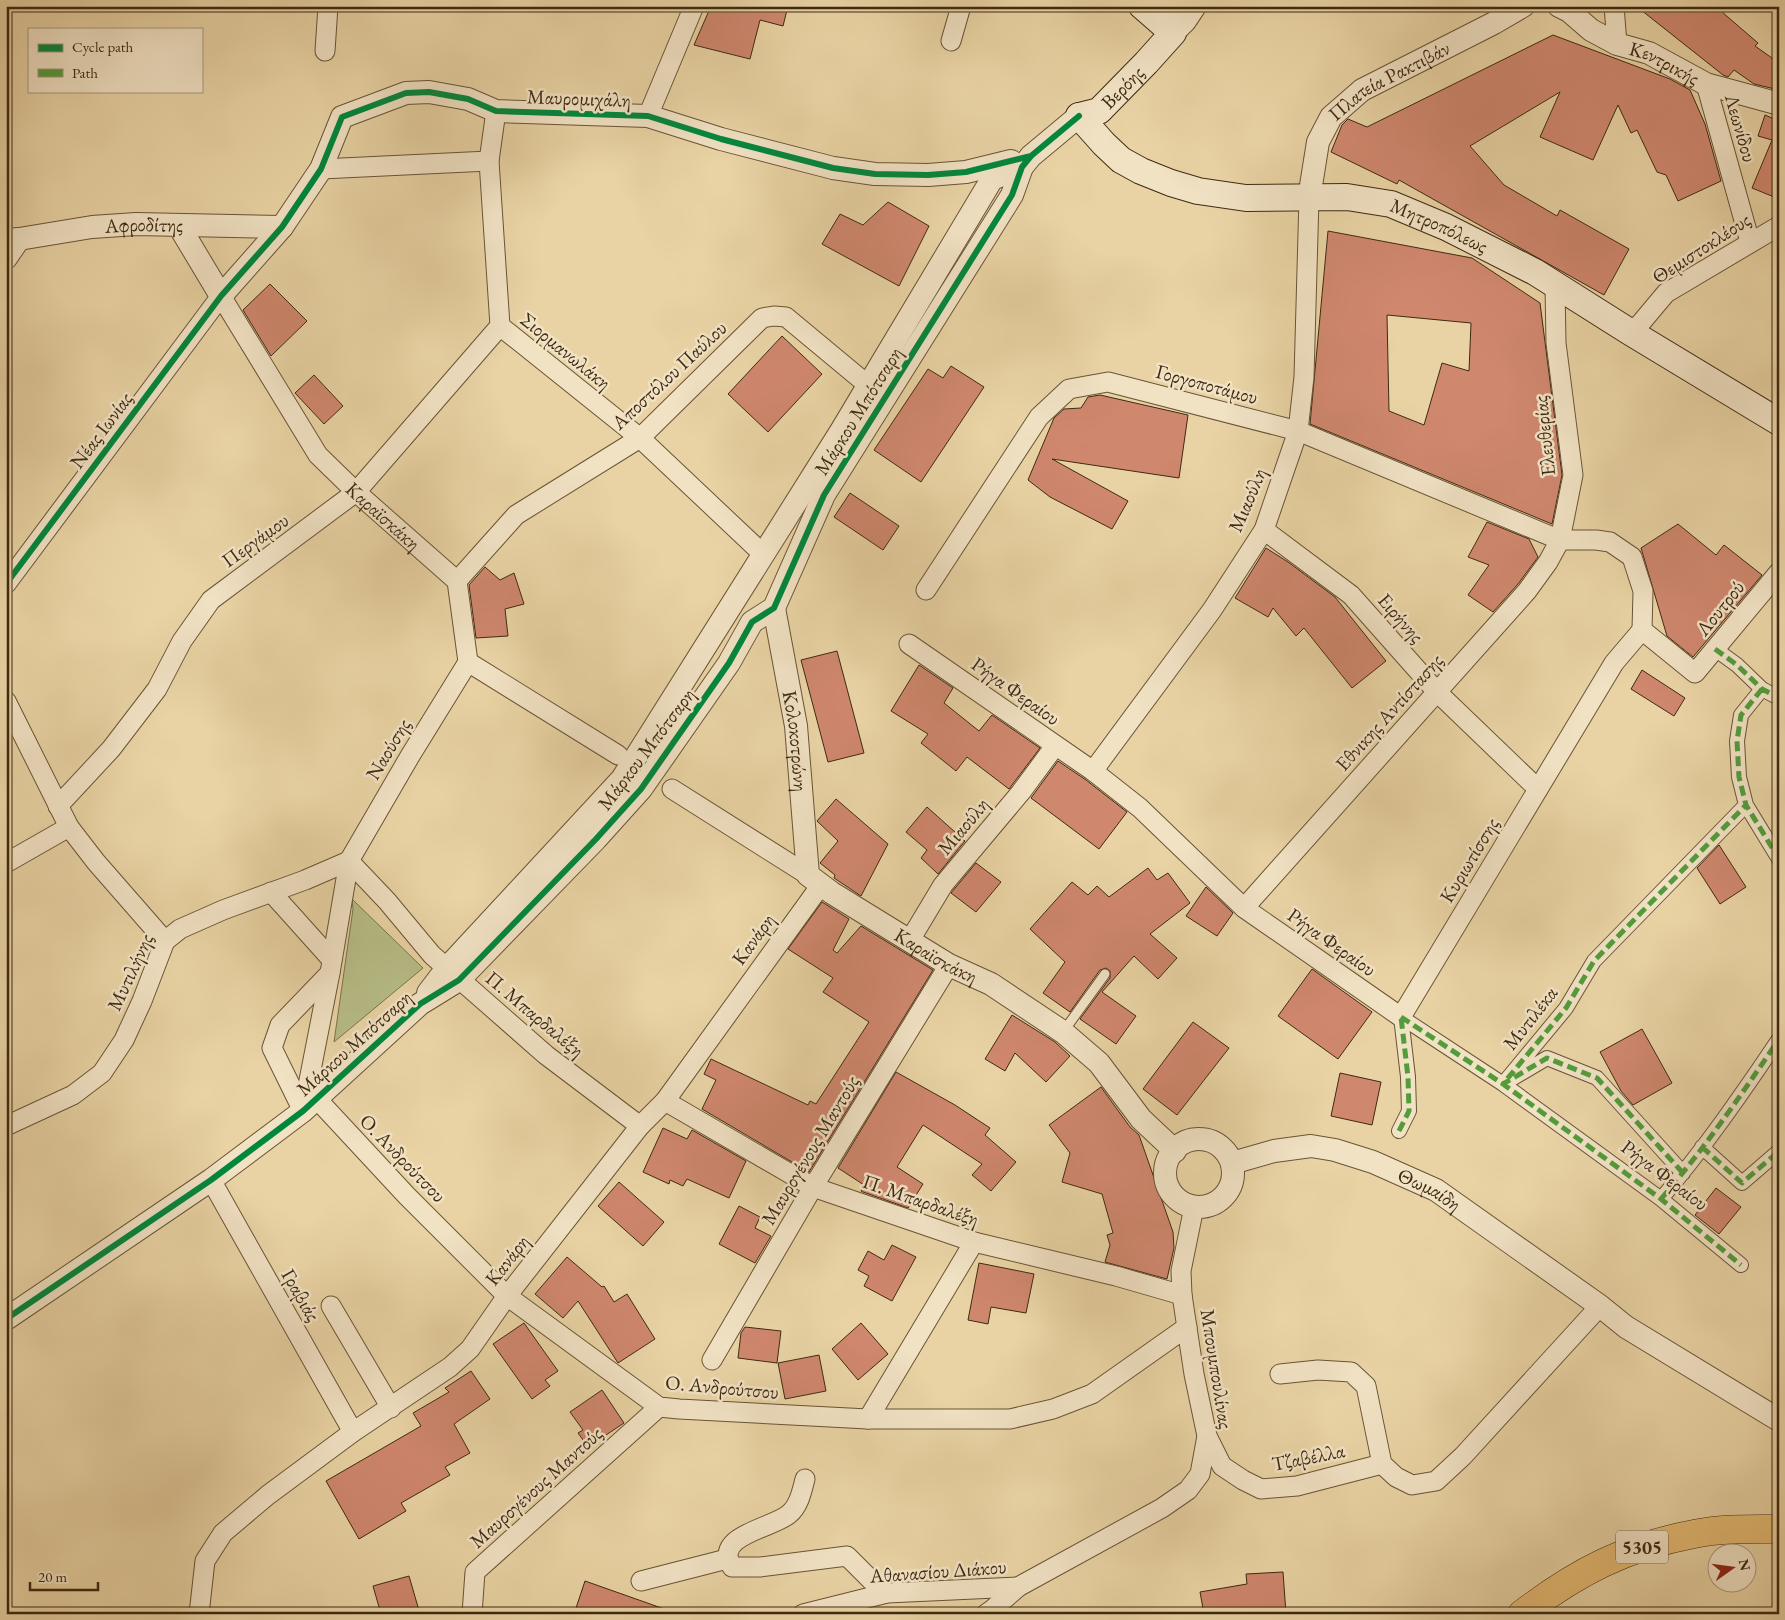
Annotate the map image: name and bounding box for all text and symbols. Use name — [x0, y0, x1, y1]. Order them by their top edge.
legend — [28, 28, 202, 92]
street label: Πλατεία Ρακτιβάν — [1323, 35, 1454, 127]
street label: Κεντρικής — [1626, 35, 1704, 91]
text: Cycle path — [72, 37, 134, 56]
street label: Βερόης — [1095, 60, 1150, 114]
text: Path — [72, 63, 98, 82]
street label: Μαυρομιχάλη — [527, 83, 631, 113]
street label: Λεωνίδου — [1719, 90, 1763, 165]
street label: Μητροπόλεως — [1386, 192, 1493, 259]
street label: Θεμιστοκλέους — [1647, 206, 1755, 290]
street label: Αφροδίτης — [103, 211, 184, 239]
street label: Σιορμανωλάκη — [515, 306, 617, 396]
street label: Αποστόλου Παύλου — [605, 315, 732, 436]
street label: Μάρκου Μπότσαρη — [808, 342, 908, 480]
street label: Γοργοποτάμου — [1153, 358, 1261, 410]
street label: Νέας Ιωνίας — [64, 386, 138, 473]
street label: Ελευθερίας — [1527, 395, 1561, 477]
street label: Μιαούλη — [1222, 464, 1272, 536]
street label: Καραϊσκάκη — [340, 476, 426, 556]
street label: Περγάμου — [216, 507, 294, 573]
street label: Λουτρού — [1689, 575, 1750, 642]
street label: Ειρήνης — [1372, 588, 1430, 648]
street label: Εθνικης Αντίστασης — [1329, 648, 1449, 776]
street label: Ρήγα Φεραίου — [967, 651, 1065, 731]
street label: Μάρκου Μπότσαρη — [592, 683, 700, 815]
street label: Κολοκοτρώνη — [777, 688, 814, 793]
street label: Ναούσης — [360, 713, 417, 785]
street label: Μιαούλη — [931, 792, 995, 860]
street label: Κυριωτίσσης — [1433, 813, 1505, 907]
street label: Ρήγα Φεραίου — [1283, 902, 1381, 982]
street label: Κανάρη — [726, 908, 780, 970]
street label: Καραϊσκάκη — [890, 922, 982, 989]
street label: Mυτιλήνης — [101, 929, 159, 1015]
street label: Π. Μπαρδαλέξη — [480, 965, 590, 1063]
street label: Μυτιλέκα — [1497, 980, 1564, 1055]
street label: Μάρκου Μπότσαρη — [291, 984, 417, 1102]
street label: Μαυρογένους Μαντούς — [755, 1070, 865, 1230]
street label: Ο. Ανδρούτσου — [354, 1108, 452, 1208]
street label: Ρήγα Φεραίου — [1616, 1134, 1714, 1216]
street label: Θωμαίδη — [1394, 1162, 1467, 1217]
street label: Π. Μπαρδαλέξη — [859, 1168, 983, 1232]
street label: Κανάρη — [479, 1229, 535, 1291]
street label: Γραβιάς — [276, 1264, 327, 1326]
street label: Μπουμπουλίνας — [1195, 1307, 1239, 1431]
street label: Ο. Ανδρούτσου — [664, 1369, 780, 1405]
street label: Μαυρογένους Μαντούς — [464, 1420, 608, 1554]
street label: Τζαβέλλα — [1269, 1437, 1348, 1477]
road number: 5305 — [1616, 1530, 1668, 1564]
north arrow — [1708, 1542, 1758, 1592]
street label: Αθανασίου Διάκου — [868, 1553, 1007, 1589]
text: N — [1735, 1557, 1755, 1573]
scale bar — [30, 1560, 98, 1592]
text: 20 m — [38, 1567, 67, 1586]

